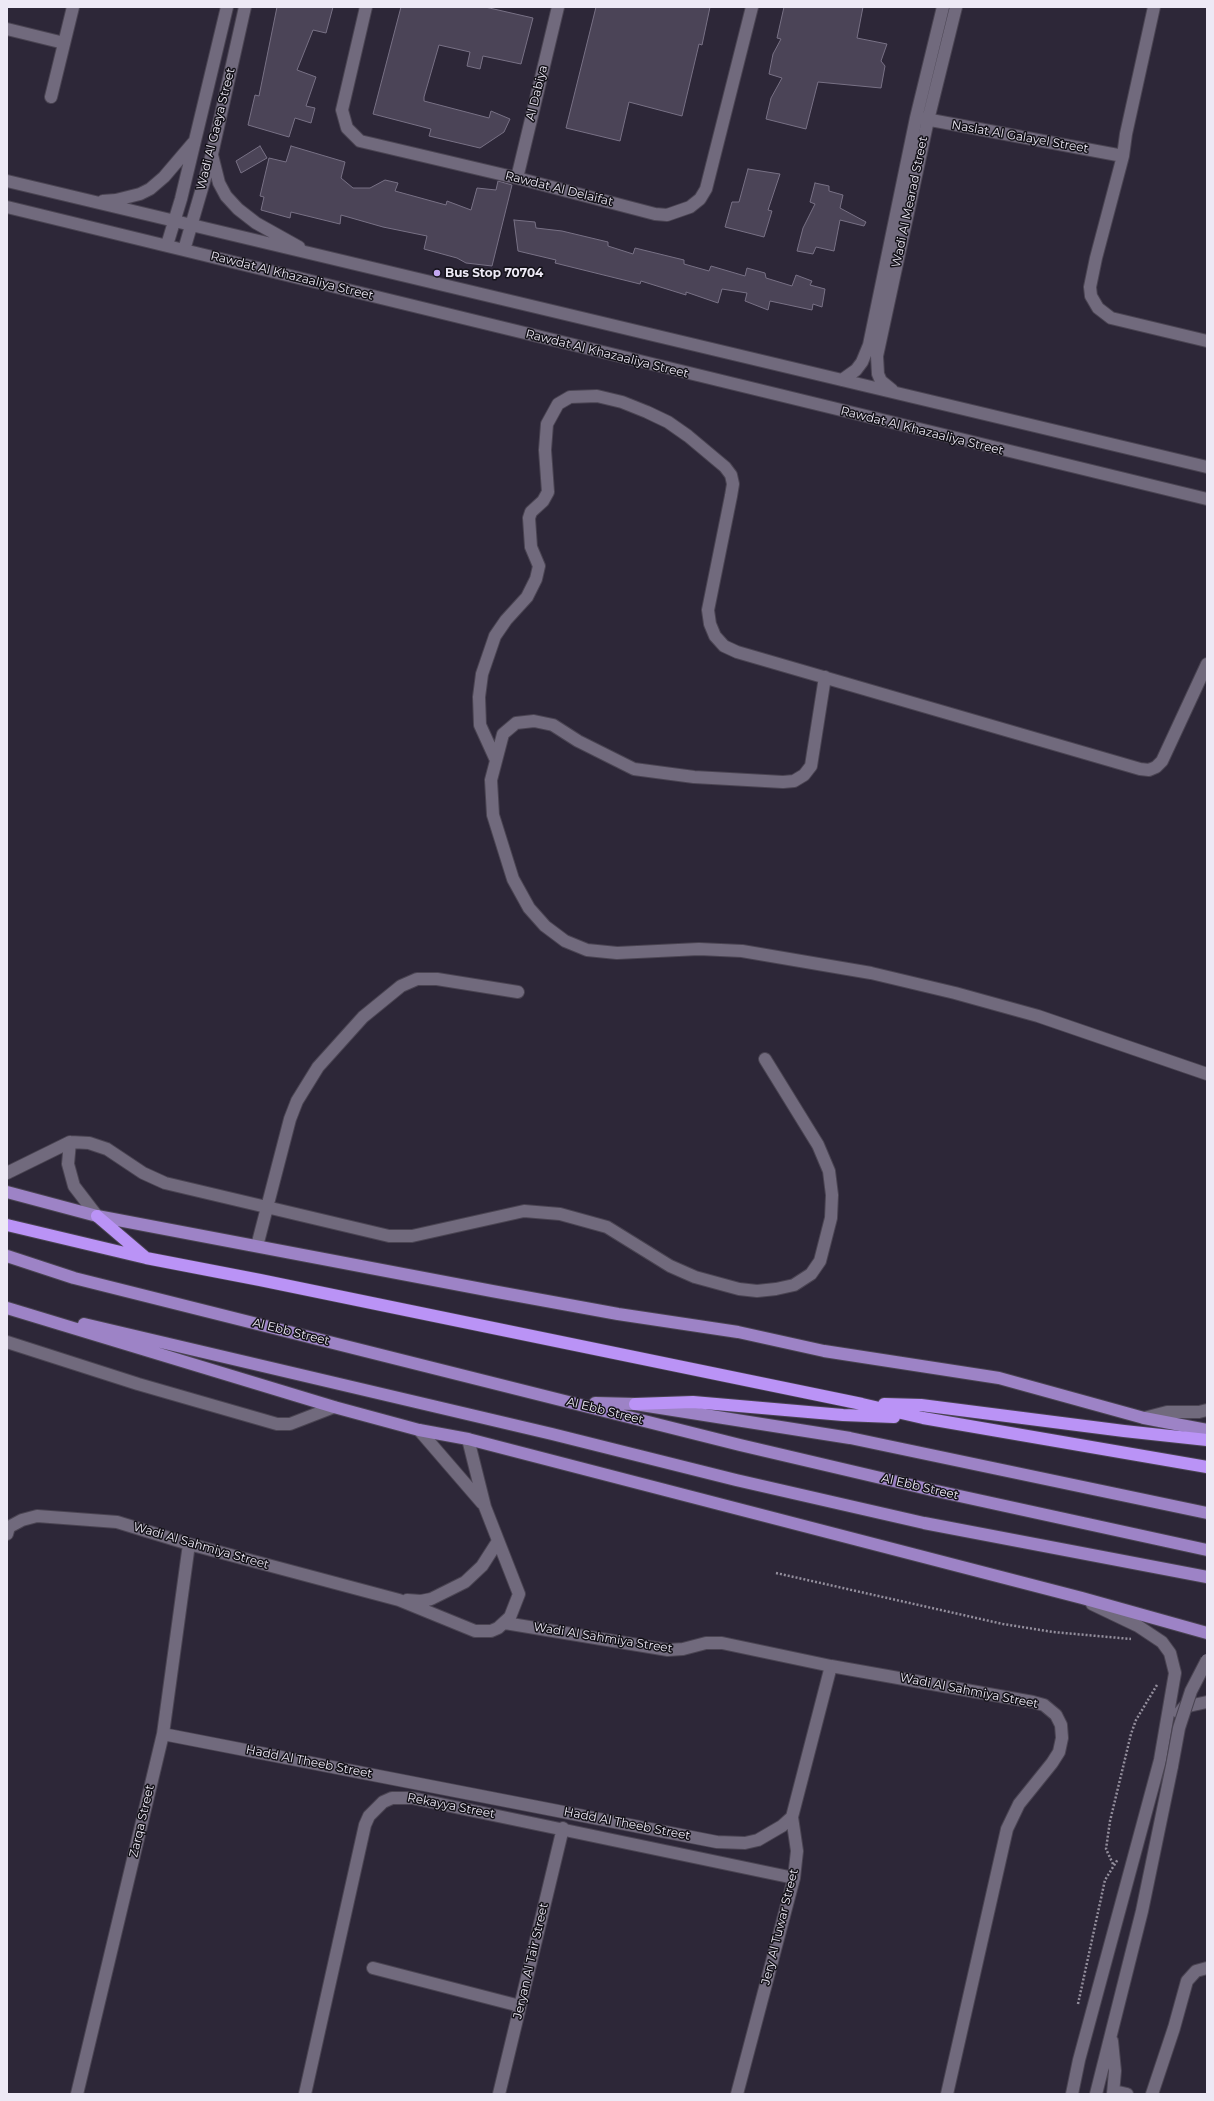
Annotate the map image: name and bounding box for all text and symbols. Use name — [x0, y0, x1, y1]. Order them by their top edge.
street label: Al Dabiya — [523, 64, 551, 122]
street label: Wadi Al Gaeya Street — [194, 66, 238, 192]
street label: Naslat Al Galayel Street — [950, 118, 1090, 156]
street label: Wadi Al Mearad Street — [889, 135, 931, 269]
street label: Rawdat Al Delaifat — [504, 169, 614, 209]
street label: Rawdat Al Khazaaliya Street — [209, 249, 375, 303]
place label: Bus Stop 70704 — [445, 266, 543, 280]
marker: Bus Stop 70704 — [432, 268, 442, 278]
street label: Rawdat Al Khazaaliya Street — [524, 327, 690, 381]
street label: Rawdat Al Khazaaliya Street — [839, 404, 1005, 458]
street label: Al Ebb Street — [251, 1315, 331, 1349]
street label: Al Ebb Street — [565, 1394, 645, 1428]
street label: Al Ebb Street — [880, 1471, 960, 1503]
street label: Wadi Al Sahmiya Street — [131, 1520, 271, 1572]
street label: Wadi Al Sahmiya Street — [532, 1620, 674, 1656]
street label: Wadi Al Sahmiya Street — [899, 1671, 1039, 1711]
street label: Hadd Al Theeb Street — [245, 1743, 373, 1781]
street label: Zarqa Street — [127, 1783, 157, 1859]
street label: Rekayya Street — [406, 1790, 496, 1822]
street label: Hadd Al Theeb Street — [563, 1805, 691, 1843]
street label: Jery Al Tuwar Street — [759, 1868, 801, 1986]
street label: Jeryan Al Tair Street — [511, 1902, 551, 2020]

